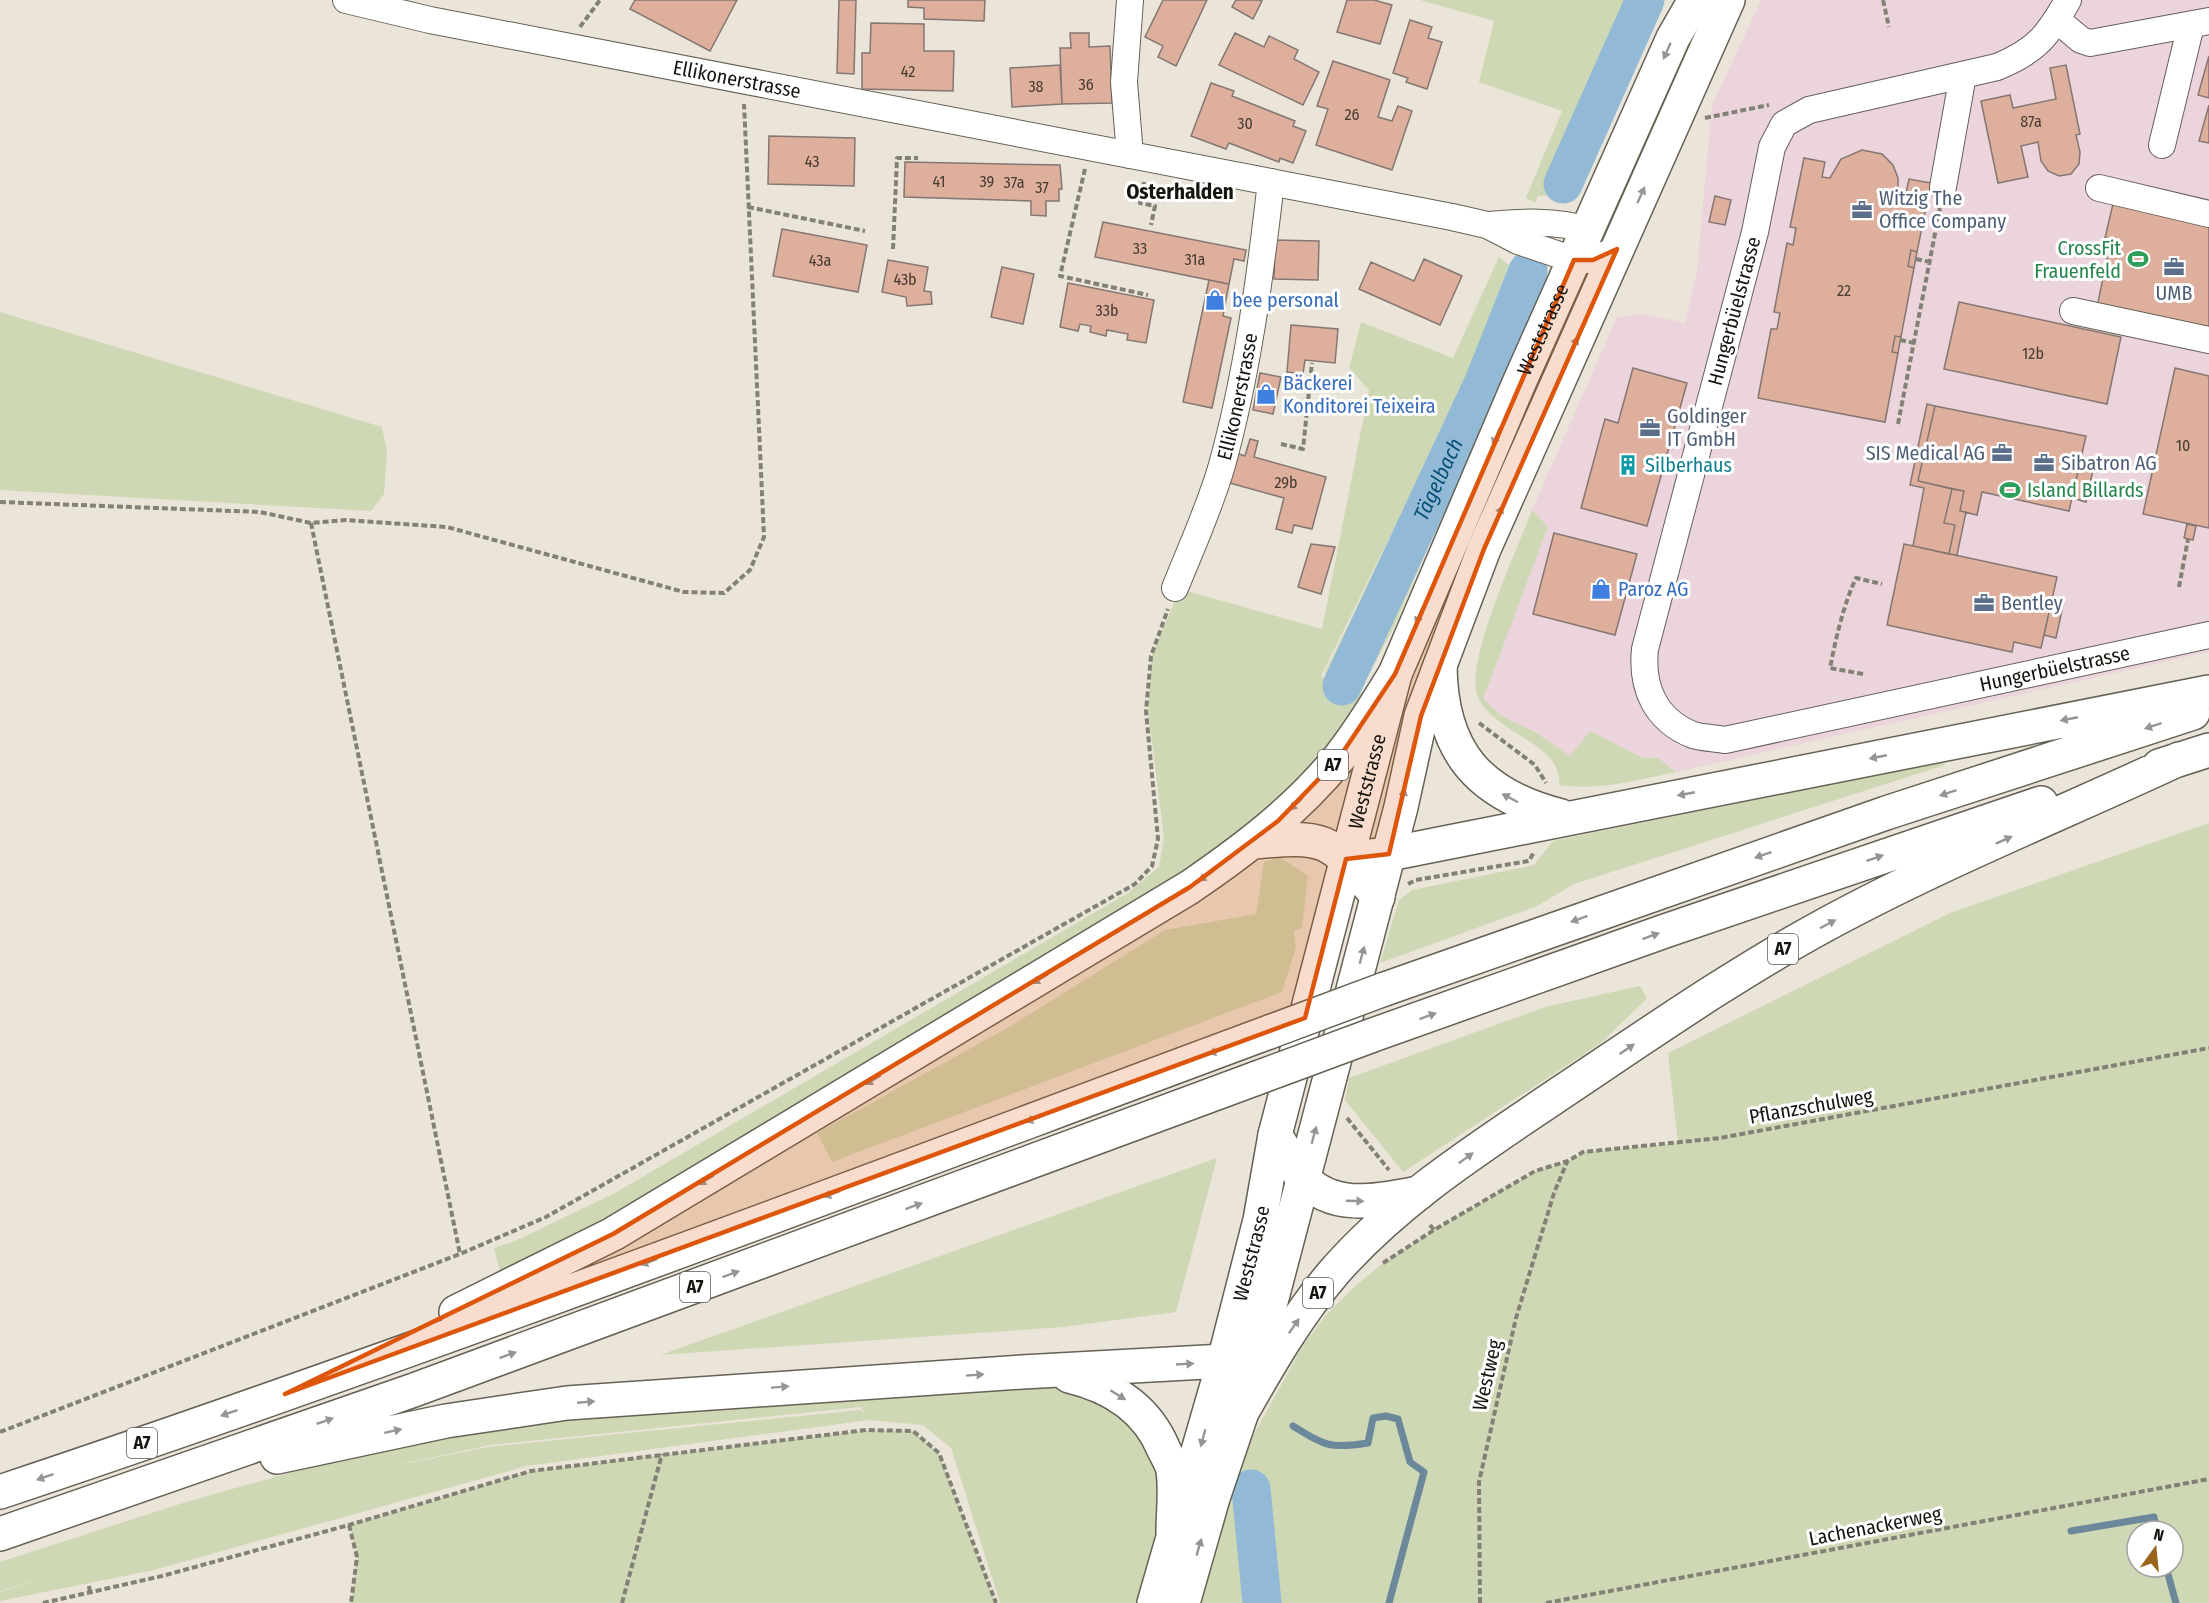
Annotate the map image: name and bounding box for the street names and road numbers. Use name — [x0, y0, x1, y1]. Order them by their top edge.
street label: Ellikonerstrasse — [671, 55, 803, 103]
street label: Hungerbüelstrasse — [1703, 234, 1765, 388]
street label: Weststrasse — [1512, 280, 1574, 379]
street label: Ellikonerstrasse — [1212, 331, 1262, 463]
street label: Hungerbüelstrasse — [1977, 641, 2132, 696]
street label: Weststrasse — [1343, 731, 1391, 832]
road number: A7 — [1318, 750, 1348, 780]
road number: A7 — [1768, 934, 1798, 964]
street label: Pflanzschulweg — [1747, 1083, 1875, 1129]
street label: Weststrasse — [1228, 1204, 1274, 1304]
road number: A7 — [680, 1272, 710, 1302]
road number: A7 — [1303, 1278, 1333, 1308]
street label: Westweg — [1467, 1337, 1507, 1413]
road number: A7 — [127, 1428, 157, 1458]
street label: Lachenackerweg — [1807, 1501, 1944, 1551]

